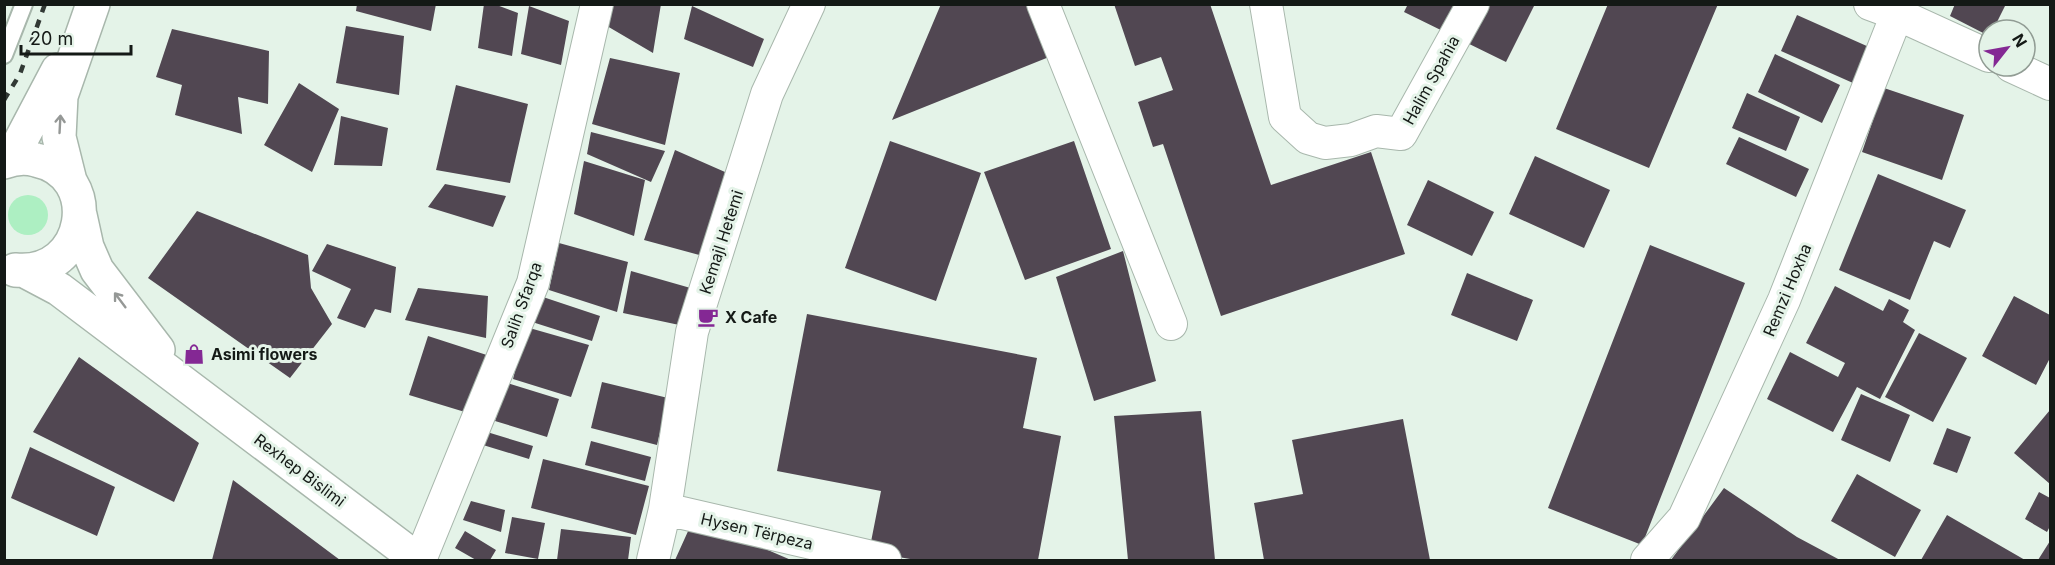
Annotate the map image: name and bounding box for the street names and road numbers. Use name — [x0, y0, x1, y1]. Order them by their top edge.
street label: Halim Spahia — [1398, 32, 1464, 128]
street label: Kemajl Hetemi — [695, 187, 747, 297]
street label: Remzi Hoxha — [1758, 241, 1816, 339]
street label: Salih Sfarqa — [496, 259, 546, 351]
street label: Rexhep Bislimi — [250, 429, 350, 511]
street label: Hysen Tërpeza — [699, 508, 815, 554]

